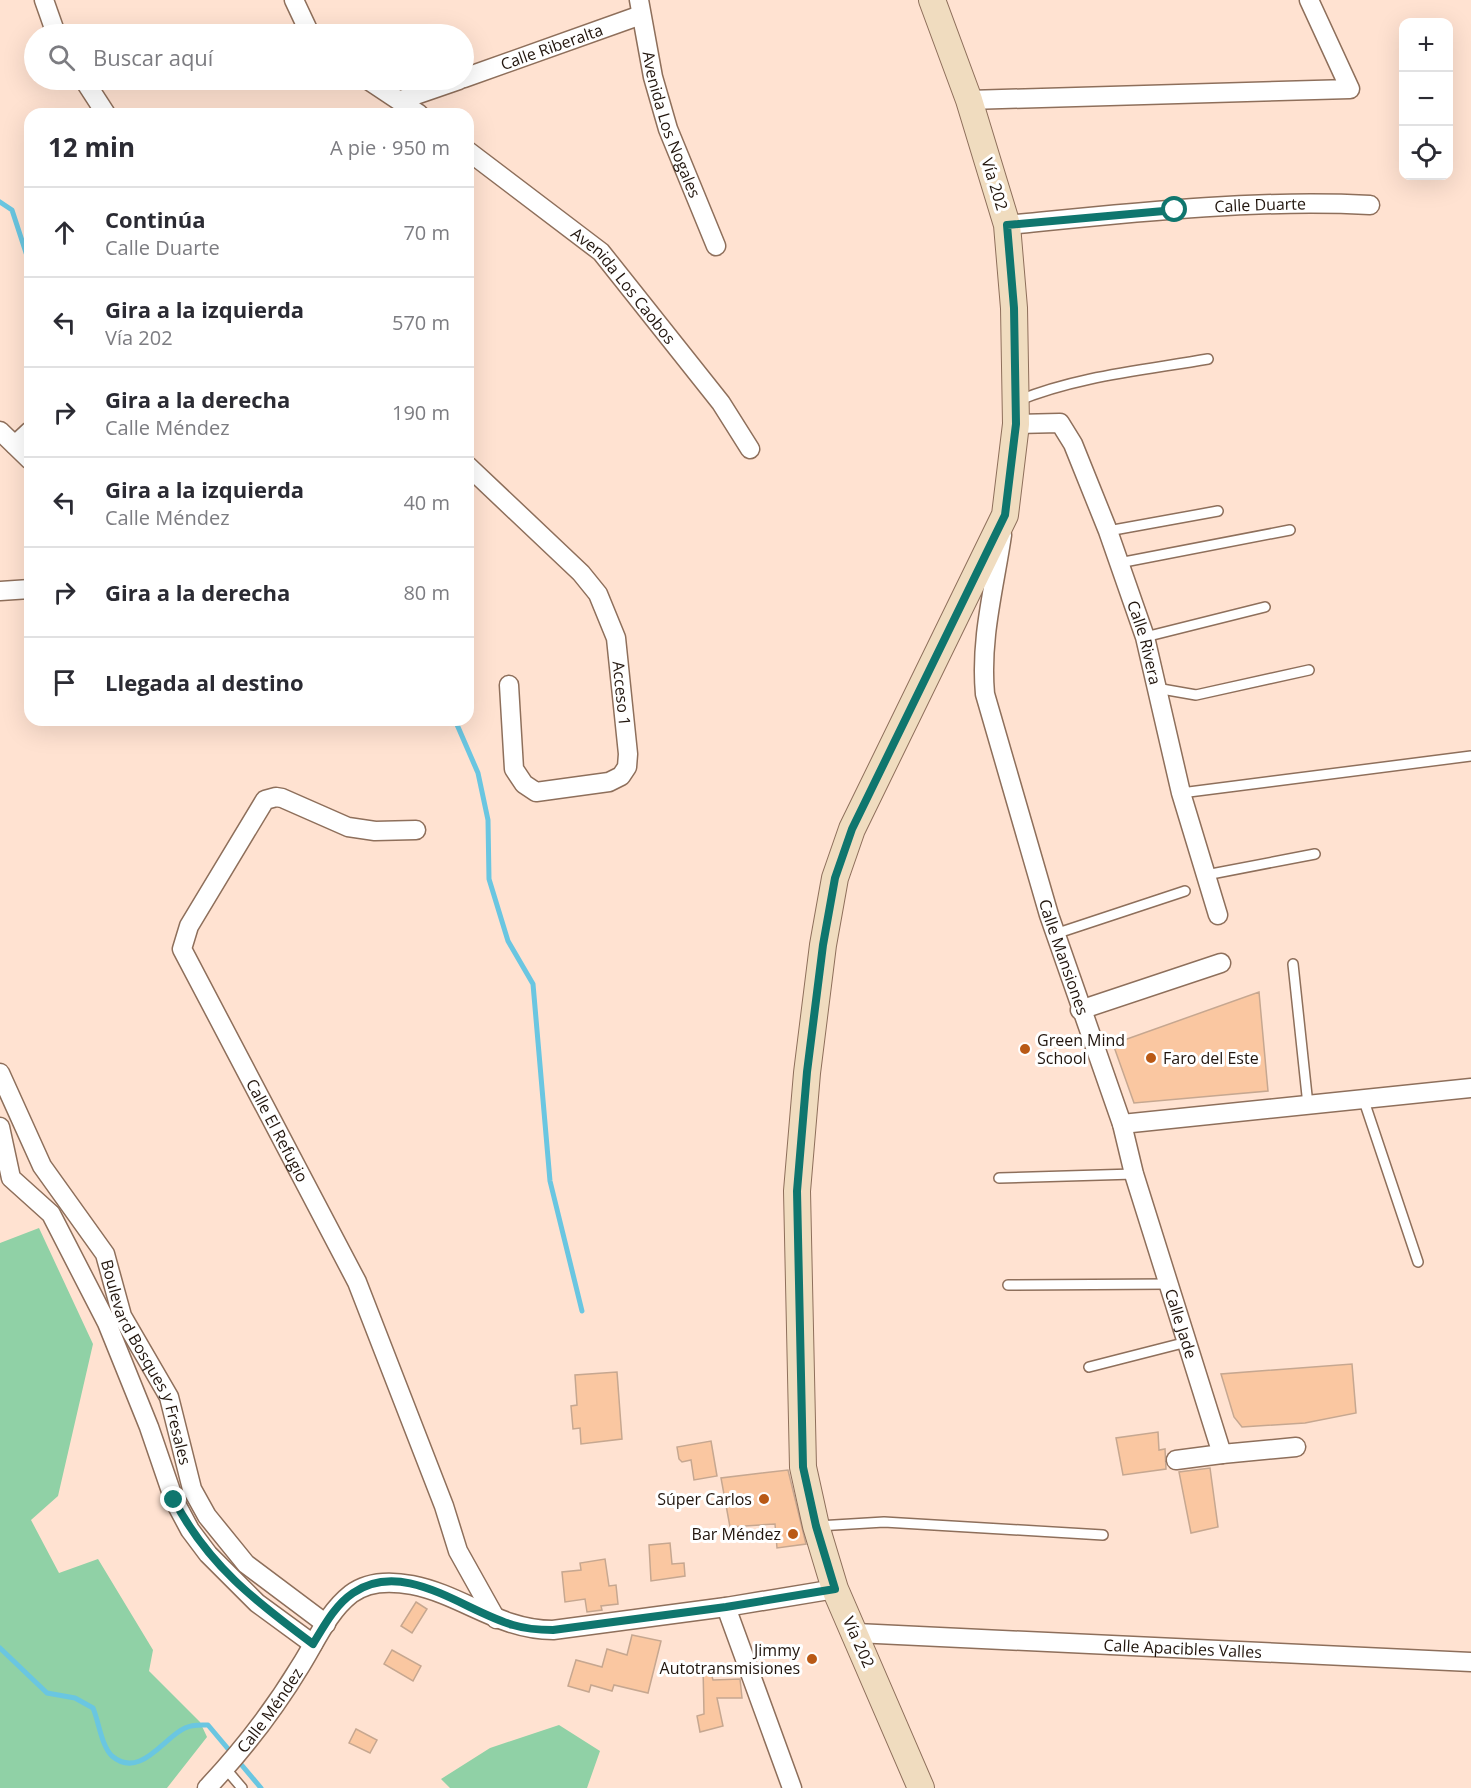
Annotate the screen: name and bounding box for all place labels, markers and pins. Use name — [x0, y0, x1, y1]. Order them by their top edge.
place label: Green Mind School — [1037, 1029, 1125, 1069]
marker: Green Mind School — [1018, 1042, 1032, 1056]
place label: Faro del Este — [1163, 1047, 1259, 1069]
marker: Faro del Este — [1144, 1051, 1158, 1065]
place label: Súper Carlos — [657, 1488, 752, 1510]
marker: Súper Carlos — [757, 1492, 771, 1506]
place label: Bar Méndez — [692, 1523, 781, 1545]
marker: Bar Méndez — [786, 1527, 800, 1541]
place label: Jimmy Autotransmisiones — [660, 1639, 801, 1679]
marker: Jimmy Autotransmisiones — [805, 1652, 819, 1666]

